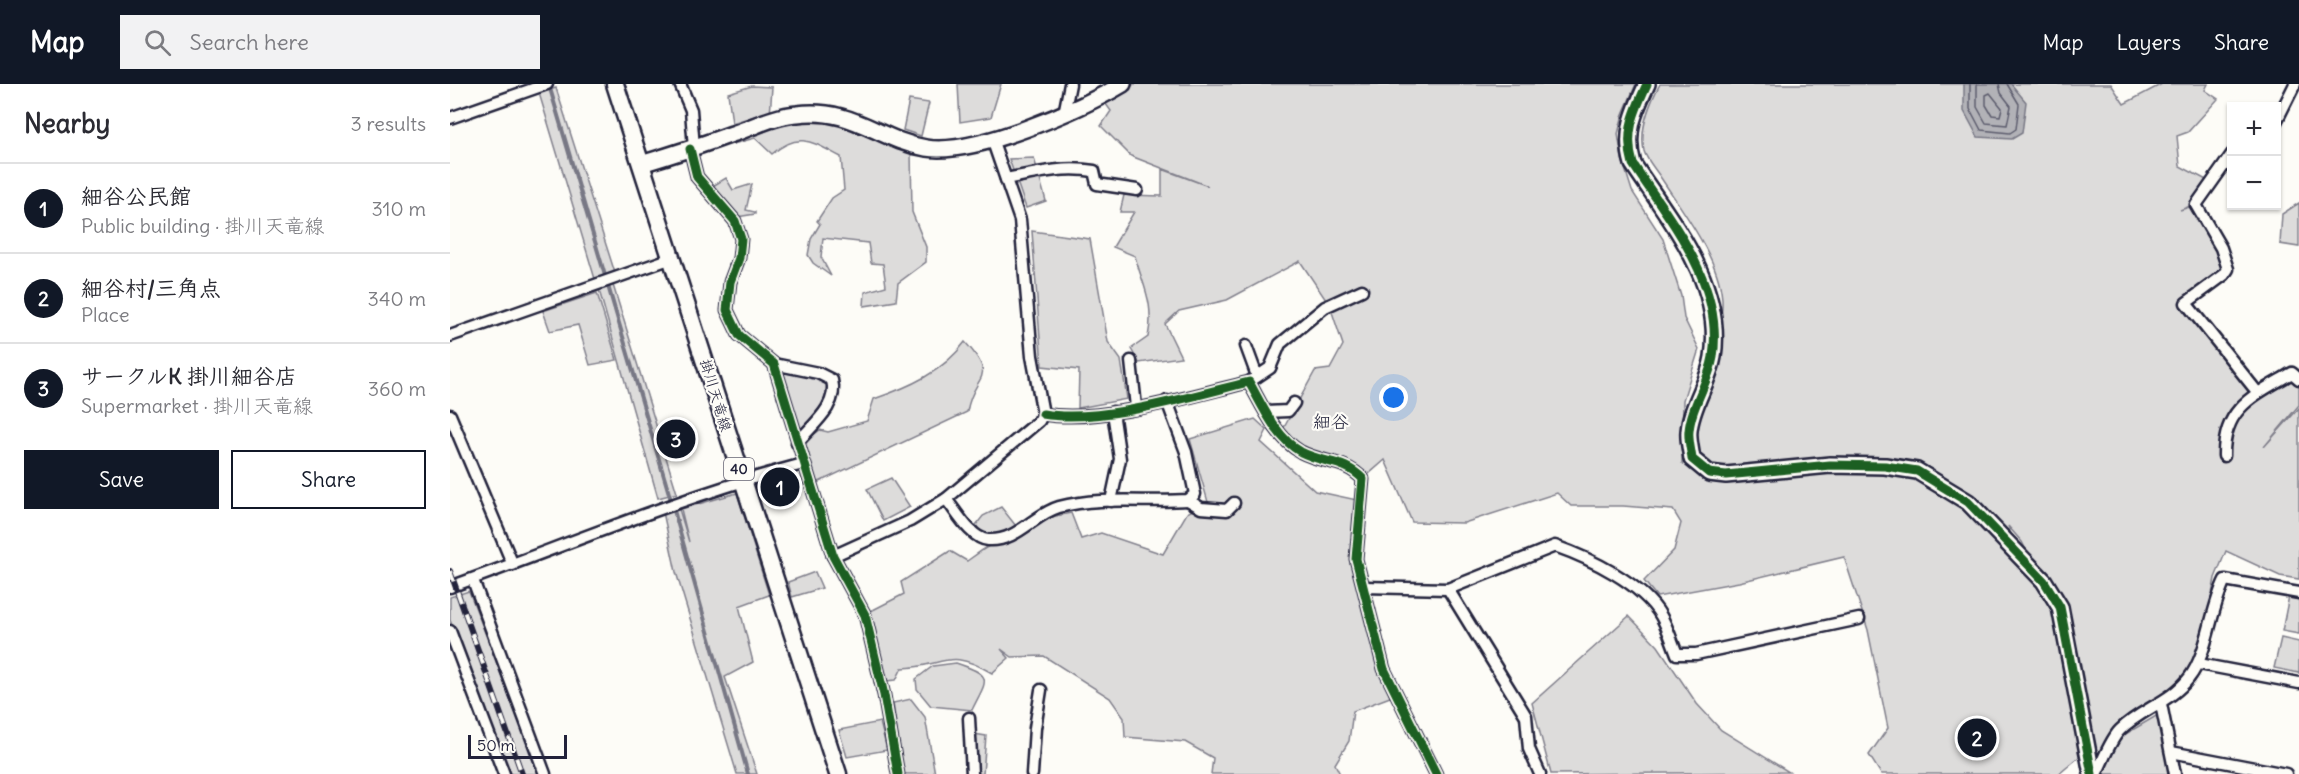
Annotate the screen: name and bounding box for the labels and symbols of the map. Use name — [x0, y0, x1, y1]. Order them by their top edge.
street label: 掛川天竜線 — [696, 356, 736, 434]
your location — [1379, 383, 1408, 412]
district label: 細谷 — [1313, 410, 1349, 433]
pin: 3 — [656, 416, 696, 462]
road number: 40 — [724, 458, 754, 480]
pin: 1 — [760, 464, 800, 510]
pin: 2 — [1958, 716, 1996, 760]
scale bar — [468, 732, 567, 760]

